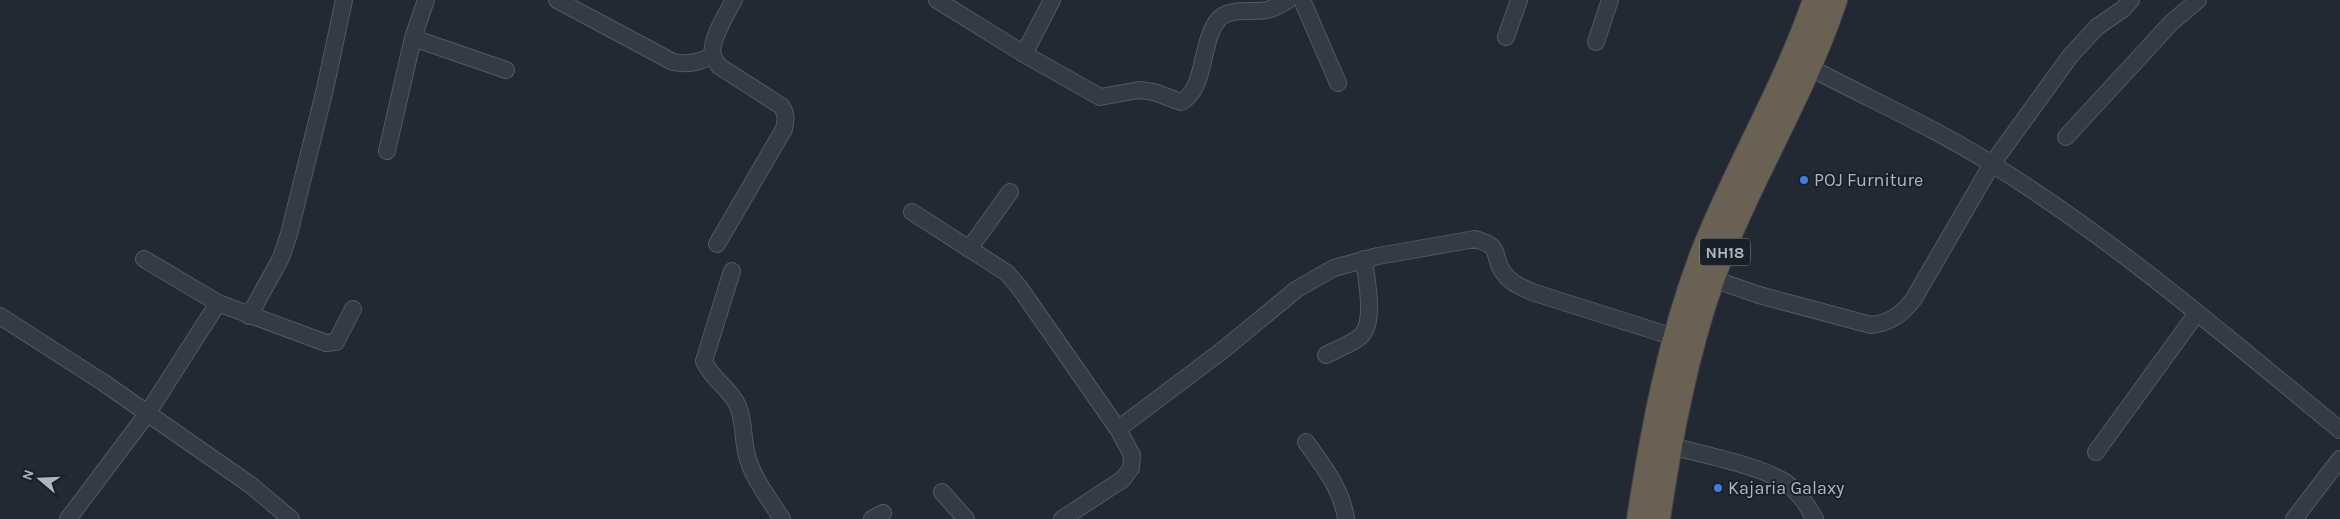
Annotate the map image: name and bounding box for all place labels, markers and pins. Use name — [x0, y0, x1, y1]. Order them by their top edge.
place label: POJ Furniture — [1814, 169, 1923, 191]
marker: POJ Furniture — [1798, 174, 1810, 186]
place label: Kajaria Galaxy — [1728, 477, 1845, 499]
marker: Kajaria Galaxy — [1712, 482, 1724, 494]

